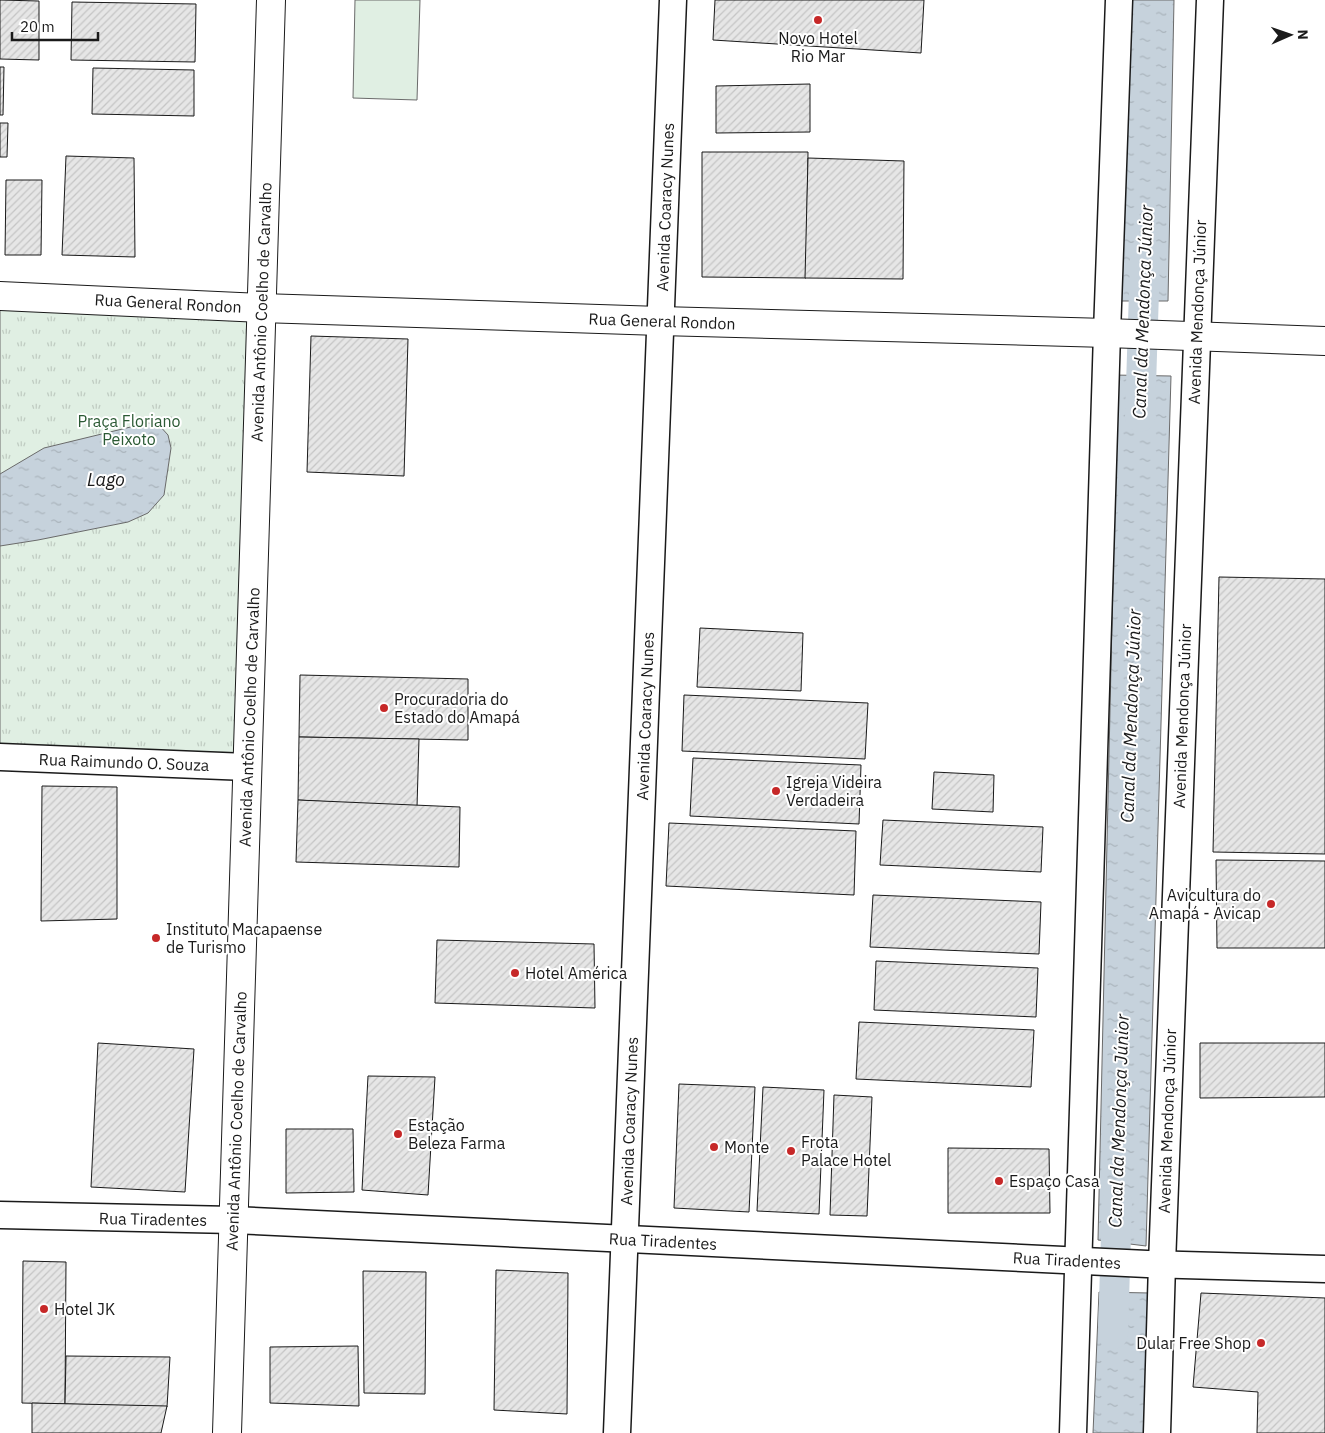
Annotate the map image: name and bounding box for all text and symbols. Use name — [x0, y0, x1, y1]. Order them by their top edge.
scale bar — [12, 10, 99, 42]
north arrow — [1265, 10, 1315, 60]
marker: Novo Hotel Rio Mar — [812, 14, 824, 26]
text: 20 m — [20, 17, 55, 36]
place label: Novo Hotel Rio Mar — [778, 28, 858, 66]
text: N — [1294, 29, 1312, 40]
street label: Avenida Coaracy Nunes — [652, 122, 678, 292]
street label: Avenida Antônio Coelho de Carvalho — [246, 182, 276, 442]
water label: Canal da Mendonça Júnior — [1127, 204, 1158, 419]
street label: Avenida Mendonça Júnior — [1184, 219, 1210, 405]
street label: Rua General Rondon — [94, 289, 242, 317]
street label: Rua General Rondon — [588, 308, 736, 334]
park label: Praça Floriano Peixoto — [78, 411, 181, 449]
water label: Lago — [87, 468, 125, 491]
street label: Avenida Antônio Coelho de Carvalho — [234, 587, 264, 847]
water label: Canal da Mendonça Júnior — [1115, 608, 1146, 823]
street label: Avenida Mendonça Júnior — [1169, 623, 1195, 809]
street label: Avenida Coaracy Nunes — [632, 631, 658, 801]
place label: Procuradoria do Estado do Amapá — [394, 689, 520, 727]
marker: Procuradoria do Estado do Amapá — [378, 702, 390, 714]
street label: Rua Raimundo O. Souza — [38, 749, 210, 775]
place label: Igreja Videira Verdadeira — [786, 772, 882, 810]
marker: Igreja Videira Verdadeira — [770, 785, 782, 797]
place label: Avicultura do Amapá - Avicap — [1149, 885, 1261, 923]
marker: Avicultura do Amapá - Avicap — [1265, 898, 1277, 910]
place label: Instituto Macapaense de Turismo — [166, 919, 322, 957]
marker: Instituto Macapaense de Turismo — [150, 932, 162, 944]
place label: Hotel América — [525, 963, 628, 983]
marker: Hotel América — [509, 967, 521, 979]
street label: Avenida Antônio Coelho de Carvalho — [221, 991, 251, 1251]
water label: Canal da Mendonça Júnior — [1103, 1013, 1134, 1228]
street label: Avenida Mendonça Júnior — [1154, 1028, 1180, 1214]
street label: Avenida Coaracy Nunes — [616, 1036, 642, 1206]
place label: Estação Beleza Farma — [408, 1115, 506, 1153]
marker: Estação Beleza Farma — [392, 1128, 404, 1140]
place label: Frota Palace Hotel — [801, 1132, 891, 1170]
place label: Monte — [724, 1137, 770, 1157]
marker: Monte — [708, 1141, 720, 1153]
marker: Frota Palace Hotel — [785, 1145, 797, 1157]
place label: Espaço Casa — [1009, 1171, 1100, 1191]
marker: Espaço Casa — [993, 1175, 1005, 1187]
street label: Rua Tiradentes — [99, 1208, 207, 1230]
street label: Rua Tiradentes — [608, 1228, 718, 1254]
street label: Rua Tiradentes — [1012, 1247, 1122, 1273]
place label: Hotel JK — [54, 1299, 115, 1319]
marker: Hotel JK — [38, 1303, 50, 1315]
place label: Dular Free Shop — [1136, 1333, 1251, 1353]
marker: Dular Free Shop — [1255, 1337, 1267, 1349]

